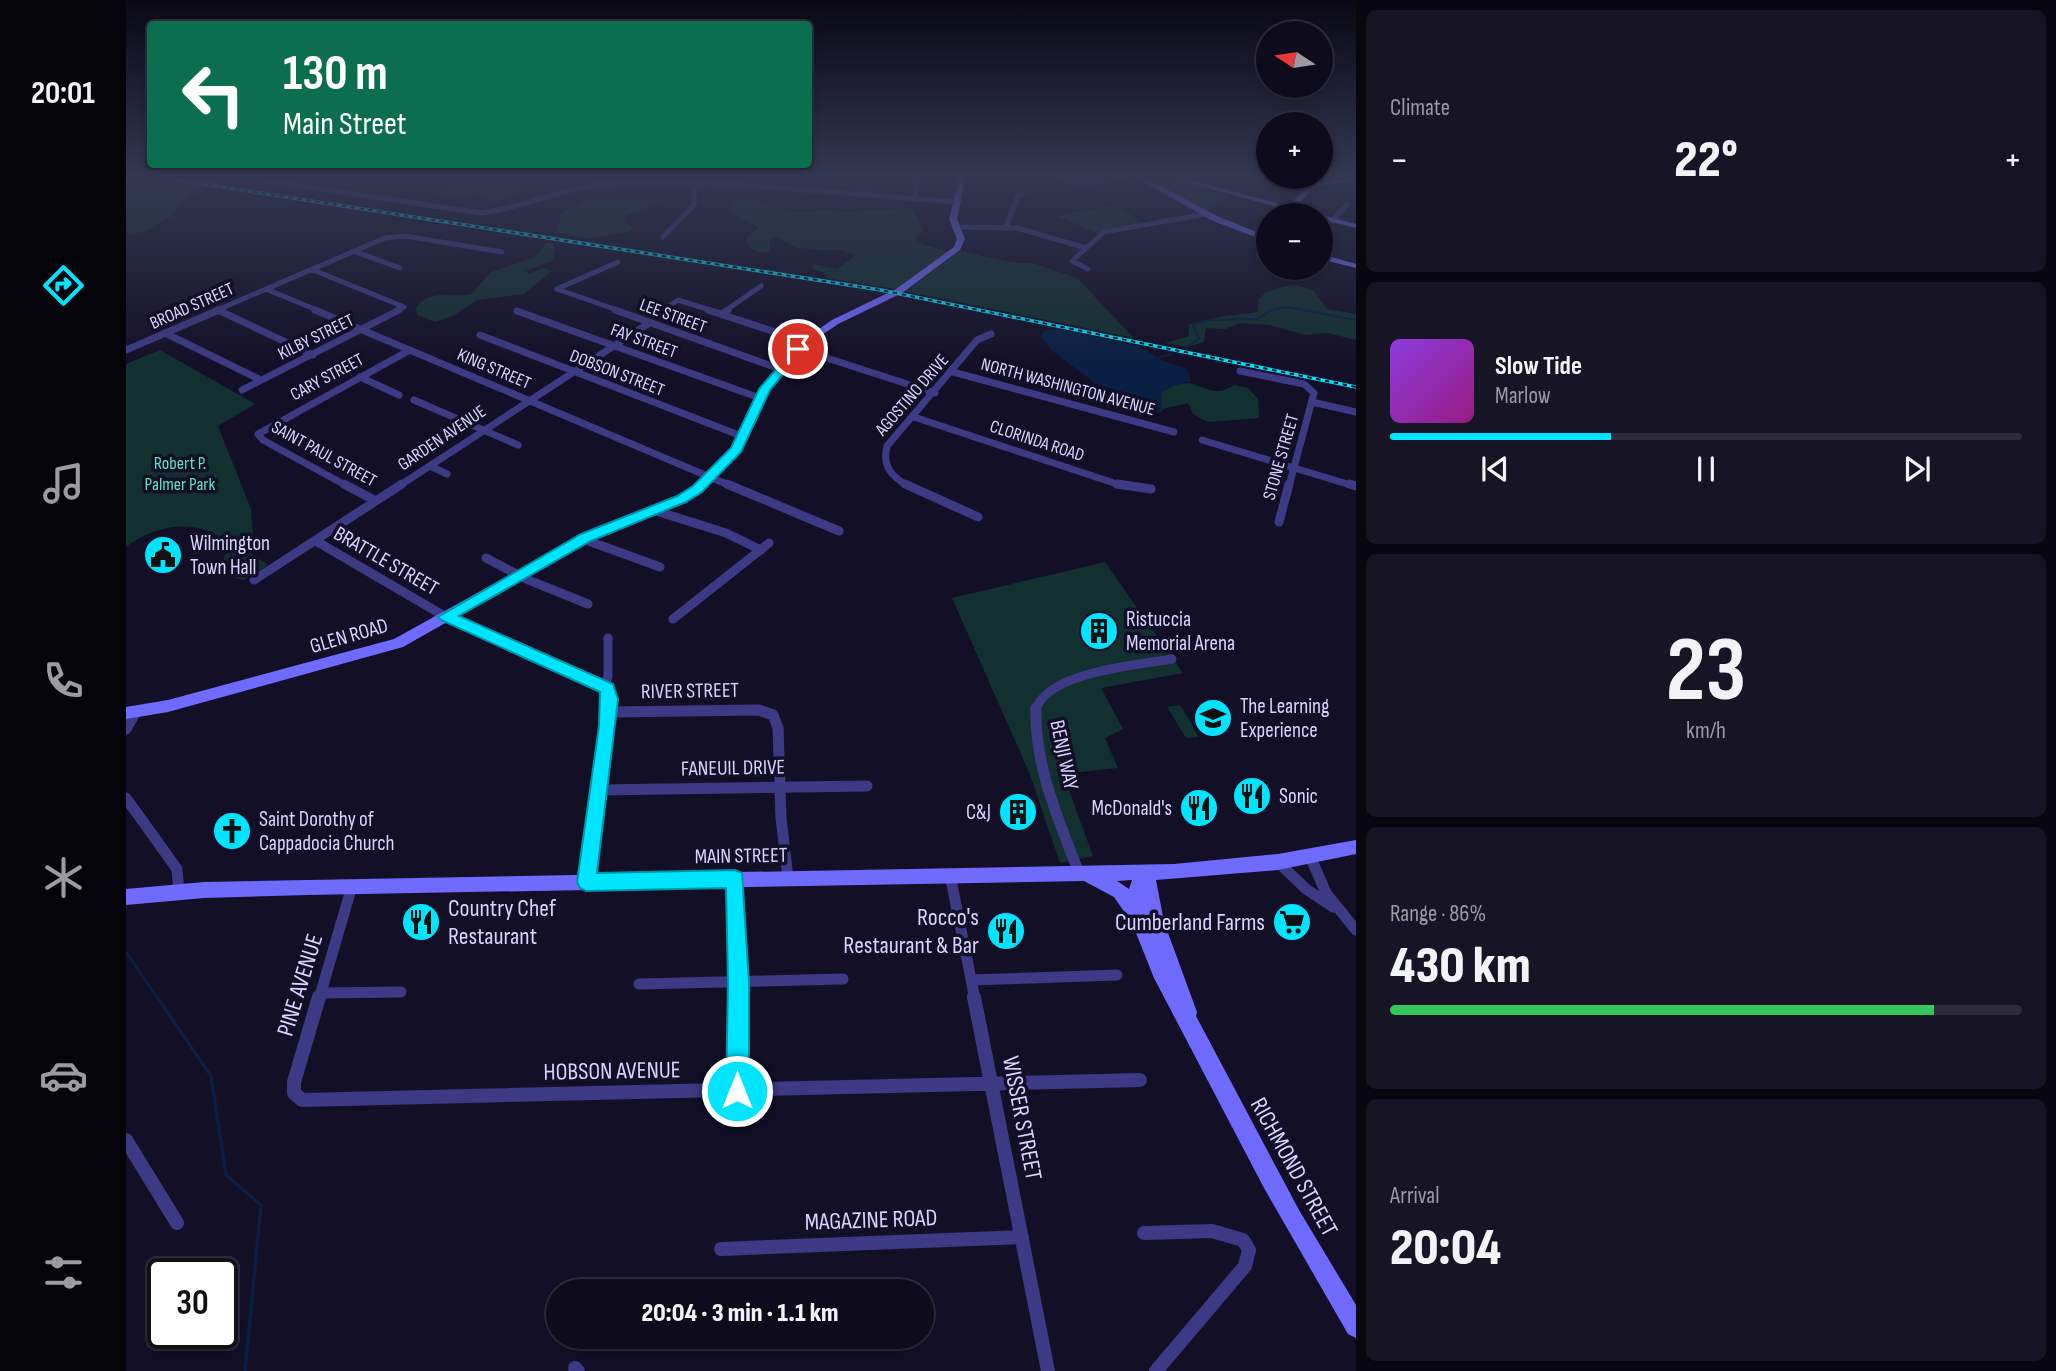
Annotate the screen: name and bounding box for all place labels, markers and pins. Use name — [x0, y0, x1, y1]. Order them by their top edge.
pin — [768, 319, 828, 379]
place label: Wilmington Town Hall — [190, 531, 270, 580]
public building icon: Wilmington Town Hall — [142, 534, 184, 576]
place label: Ristuccia Memorial Arena — [1126, 607, 1235, 656]
building icon: Ristuccia Memorial Arena — [1078, 610, 1120, 652]
place label: The Learning Experience — [1240, 694, 1329, 743]
school or university icon: The Learning Experience — [1192, 697, 1234, 739]
restaurant icon: Sonic — [1231, 775, 1273, 817]
place label: Sonic — [1279, 784, 1318, 809]
restaurant icon: McDonald's — [1178, 787, 1220, 829]
building icon: C&J — [997, 791, 1039, 833]
place label: McDonald's — [1092, 796, 1172, 821]
place label: C&J — [966, 800, 991, 825]
place label: Saint Dorothy of Cappadocia Church — [259, 807, 395, 856]
church icon: Saint Dorothy of Cappadocia Church — [211, 810, 253, 852]
place label: Country Chef Restaurant — [448, 894, 557, 951]
restaurant icon: Country Chef Restaurant — [400, 901, 442, 943]
supermarket icon: Cumberland Farms — [1271, 901, 1313, 943]
place label: Rocco's Restaurant & Bar — [843, 903, 979, 960]
place label: Cumberland Farms — [1115, 908, 1265, 937]
restaurant icon: Rocco's Restaurant & Bar — [985, 910, 1027, 952]

